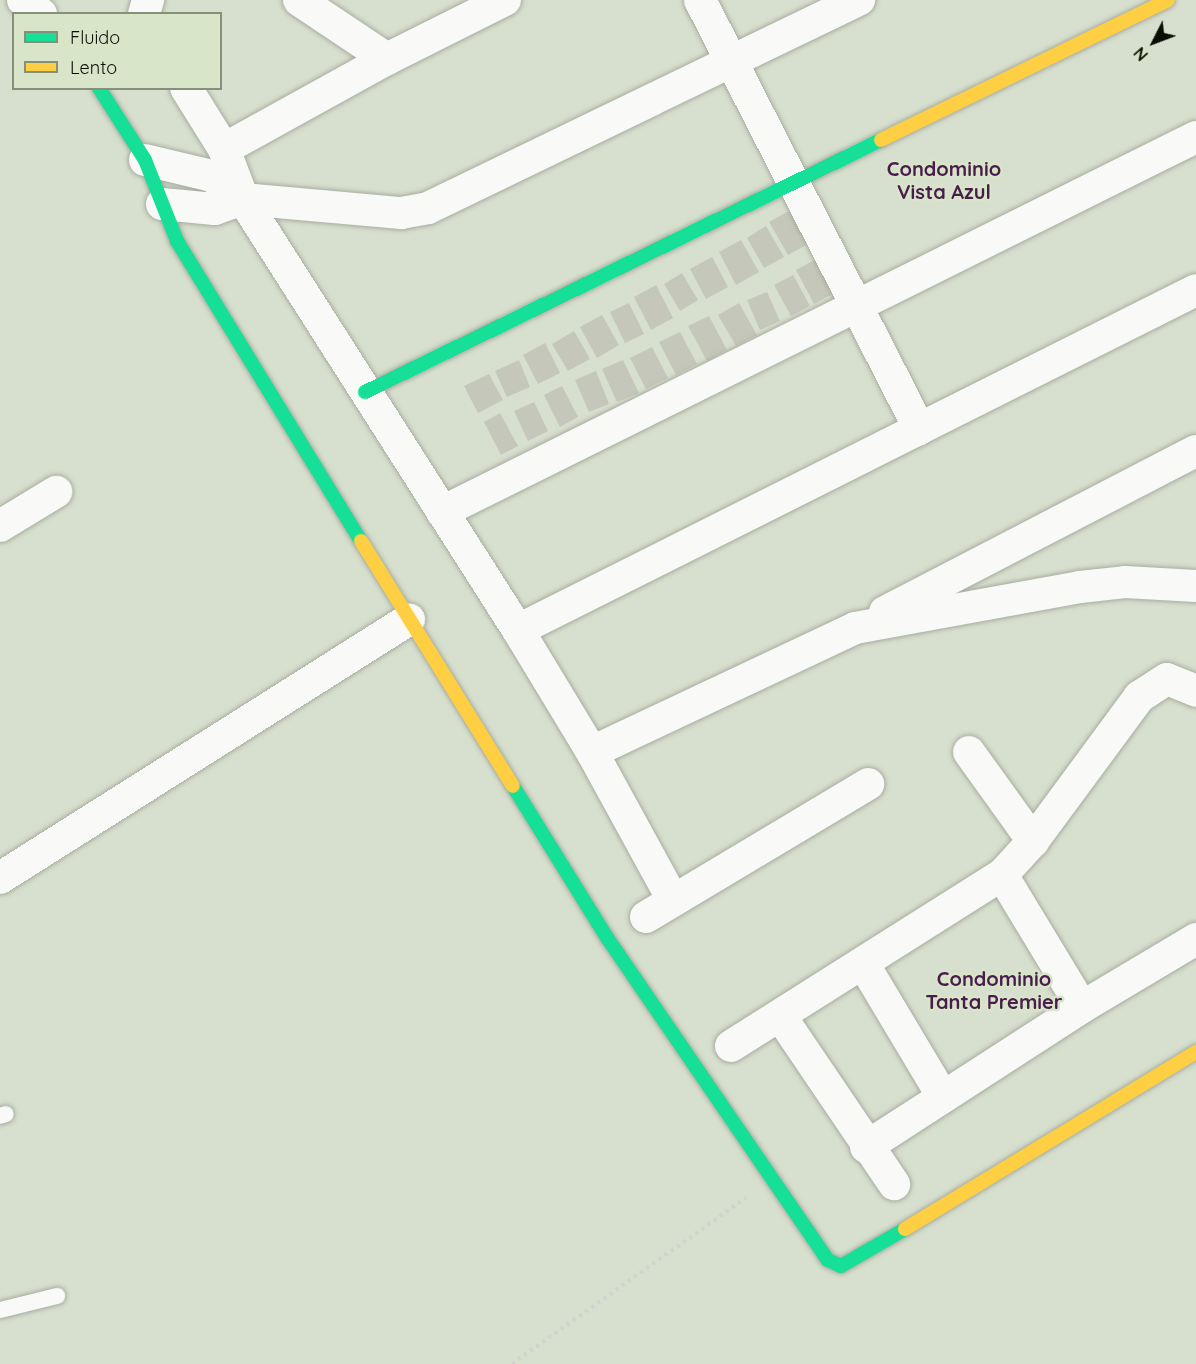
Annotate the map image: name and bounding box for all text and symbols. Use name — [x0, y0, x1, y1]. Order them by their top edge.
legend — [12, 12, 222, 90]
north arrow — [1124, 12, 1184, 72]
text: Fluido — [70, 26, 120, 49]
text: N — [1129, 43, 1152, 65]
text: Lento — [70, 56, 117, 79]
district label: Condominio Vista Azul — [887, 156, 1001, 203]
district label: Condominio Tanta Premier — [925, 967, 1063, 1014]

